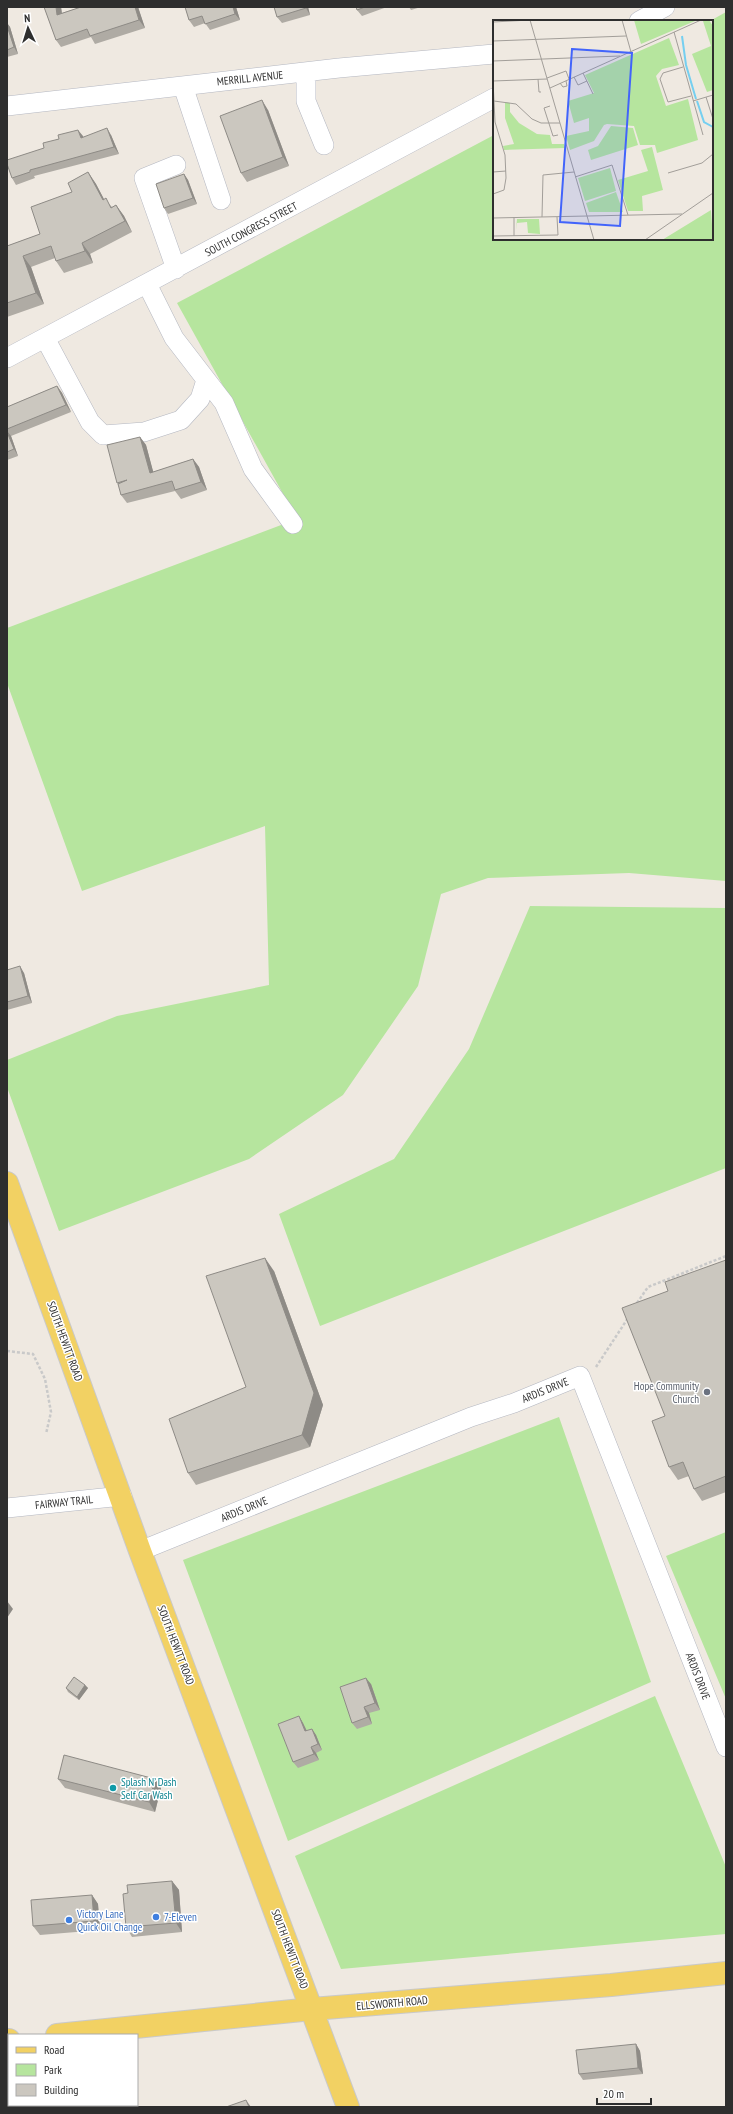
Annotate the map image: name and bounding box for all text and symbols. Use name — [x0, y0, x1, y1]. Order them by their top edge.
north arrow — [8, 8, 48, 48]
text: N — [24, 11, 31, 25]
inset map — [493, 20, 713, 240]
street label: MERRILL AVENUE — [216, 68, 284, 88]
street label: SOUTH CONGRESS STREET — [202, 199, 300, 259]
street label: SOUTH HEWITT ROAD — [44, 1299, 86, 1383]
street label: ARDIS DRIVE — [520, 1374, 571, 1406]
place label: Hope Community Church — [634, 1379, 700, 1406]
marker: Hope Community Church — [702, 1387, 712, 1397]
street label: FAIRWAY TRAIL — [34, 1492, 94, 1512]
street label: ARDIS DRIVE — [219, 1493, 270, 1525]
street label: SOUTH HEWITT ROAD — [154, 1603, 198, 1687]
street label: ARDIS DRIVE — [683, 1650, 713, 1702]
place label: Splash N’ Dash Self Car Wash — [121, 1775, 177, 1802]
marker: Splash N’ Dash Self Car Wash — [108, 1783, 118, 1793]
place label: Victory Lane Quick Oil Change — [76, 1907, 143, 1934]
street label: SOUTH HEWITT ROAD — [268, 1907, 312, 1991]
place label: 7-Eleven — [164, 1910, 197, 1924]
marker: 7-Eleven — [151, 1912, 161, 1922]
marker: Victory Lane Quick Oil Change — [64, 1915, 74, 1925]
street label: ELLSWORTH ROAD — [356, 1993, 428, 2013]
legend — [8, 2034, 138, 2106]
text: Road — [44, 2042, 64, 2057]
text: Park — [44, 2062, 62, 2077]
scale bar — [597, 2080, 651, 2106]
text: Building — [44, 2082, 79, 2097]
text: 20 m — [603, 2086, 624, 2101]

